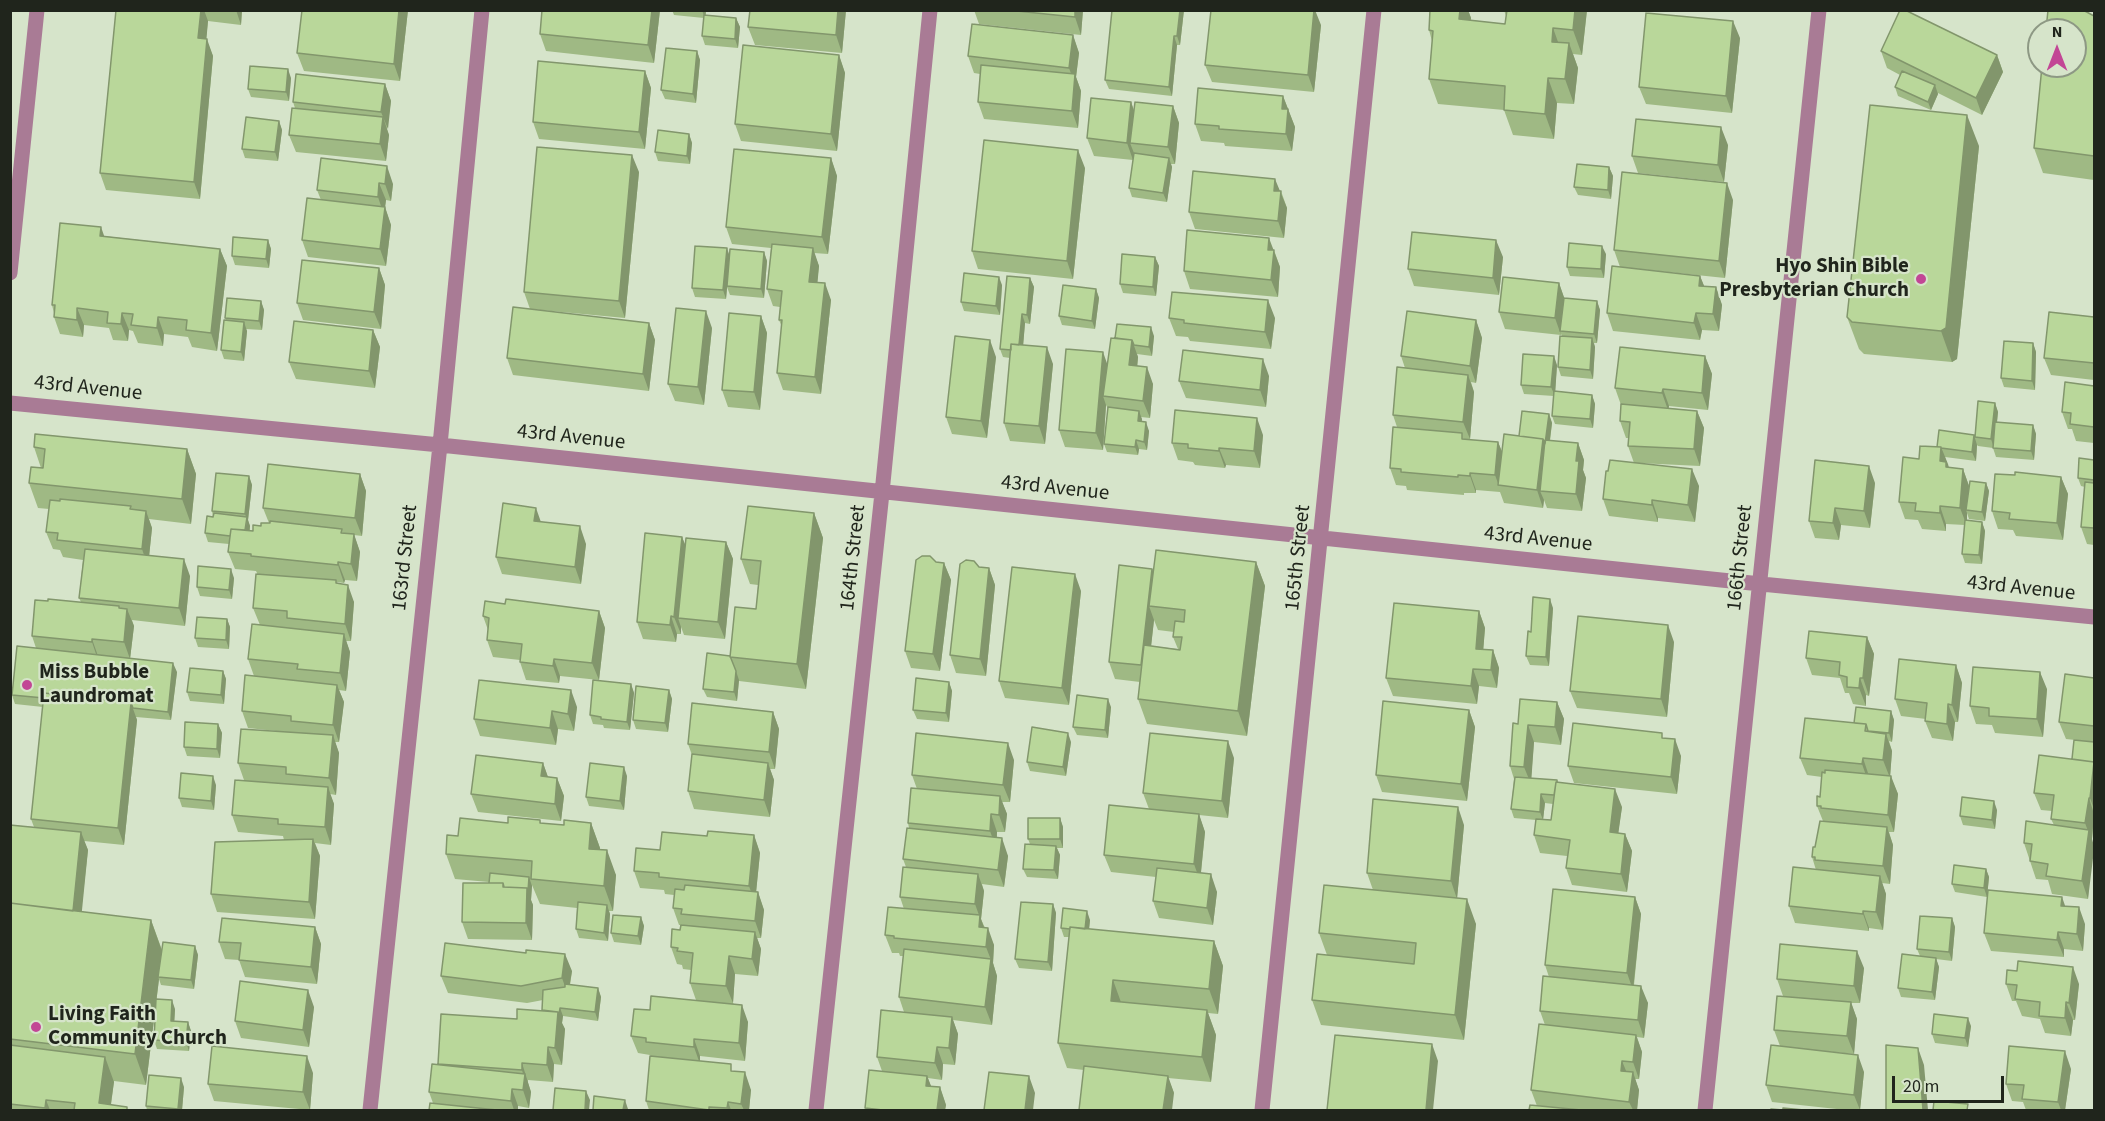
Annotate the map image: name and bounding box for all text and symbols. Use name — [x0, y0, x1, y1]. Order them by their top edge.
north arrow — [2027, 18, 2087, 78]
text: N — [2052, 21, 2062, 43]
place label: Hyo Shin Bible Presbyterian Church — [1719, 254, 1909, 304]
marker: Hyo Shin Bible Presbyterian Church — [1914, 272, 1928, 286]
street label: 43rd Avenue — [33, 371, 143, 407]
street label: 43rd Avenue — [516, 420, 626, 456]
street label: 43rd Avenue — [1000, 471, 1110, 507]
street label: 163rd Street — [388, 504, 424, 612]
street label: 164th Street — [836, 504, 872, 612]
street label: 165th Street — [1281, 504, 1317, 612]
street label: 166th Street — [1723, 504, 1759, 612]
street label: 43rd Avenue — [1483, 522, 1593, 558]
street label: 43rd Avenue — [1966, 571, 2076, 607]
place label: Miss Bubble Laundromat — [39, 660, 153, 710]
marker: Miss Bubble Laundromat — [20, 678, 34, 692]
place label: Living Faith Community Church — [48, 1002, 227, 1052]
marker: Living Faith Community Church — [29, 1020, 43, 1034]
scale bar — [1895, 1064, 2008, 1102]
text: 20 m — [1903, 1074, 1939, 1099]

